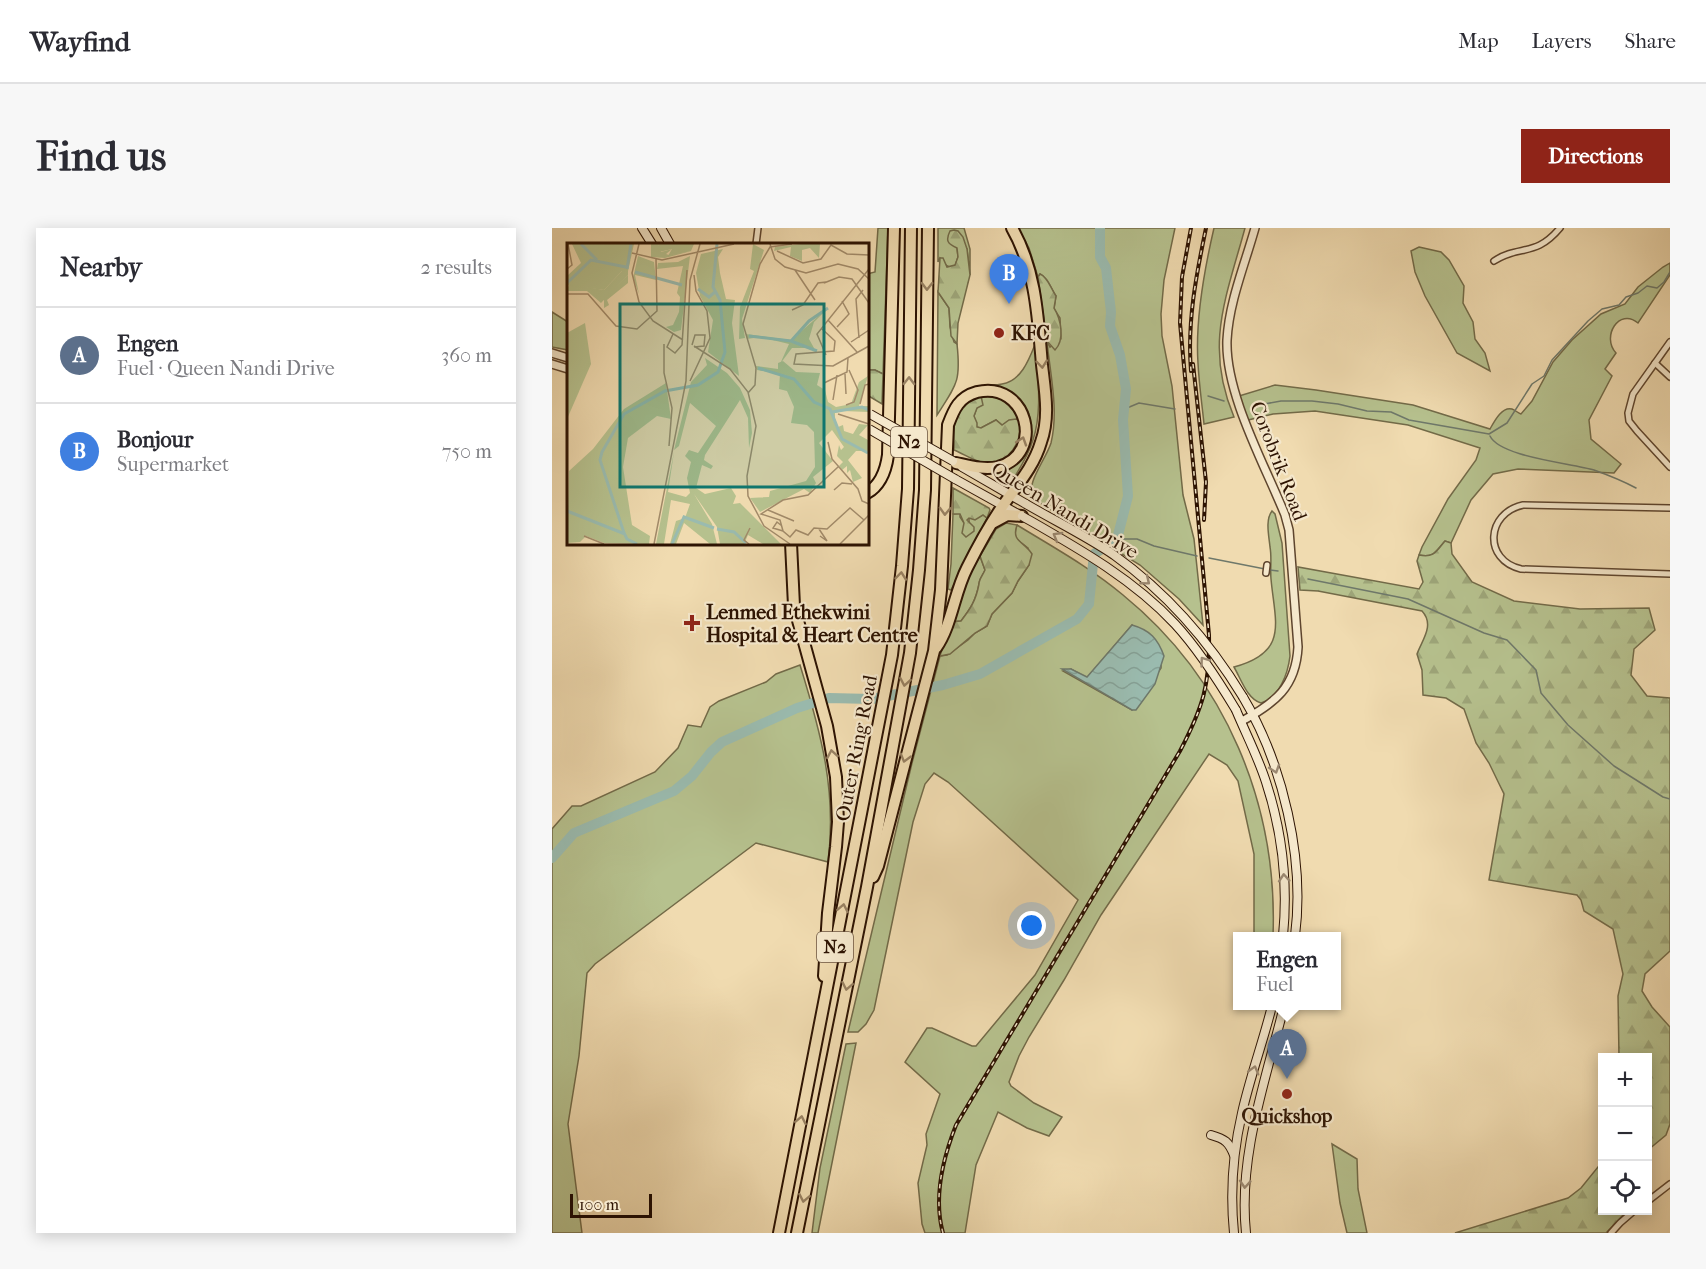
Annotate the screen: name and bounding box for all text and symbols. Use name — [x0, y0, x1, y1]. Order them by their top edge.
text: Wayfind — [30, 25, 130, 58]
text: Map — [1458, 29, 1499, 53]
text: Layers — [1532, 29, 1591, 53]
text: Share — [1624, 29, 1676, 53]
button: Directions — [1521, 129, 1670, 183]
text: Find us — [36, 132, 166, 181]
inset map — [567, 243, 868, 544]
text: Nearby — [60, 252, 142, 283]
pin: B — [990, 254, 1028, 304]
text: 2 results — [421, 256, 492, 279]
one-way arrow — [921, 282, 933, 291]
place label: KFC — [1011, 322, 1050, 345]
marker: KFC — [992, 326, 1006, 340]
text: Engen — [117, 331, 179, 357]
text: A — [73, 344, 86, 367]
text: 360 m — [441, 344, 492, 367]
text: Fuel · Queen Nandi Drive — [117, 357, 335, 380]
one-way arrow — [1035, 360, 1048, 369]
one-way arrow — [903, 377, 915, 386]
street label: Corobrik Road — [1245, 398, 1312, 525]
text: Bonjour — [117, 427, 193, 453]
road number: N2 — [891, 427, 927, 457]
one-way arrow — [1015, 436, 1028, 447]
text: B — [73, 440, 86, 463]
text: 750 m — [442, 440, 492, 463]
text: Supermarket — [117, 453, 229, 476]
street label: Queen Nandi Drive — [987, 457, 1143, 564]
one-way arrow — [938, 507, 951, 516]
one-way arrow — [1053, 531, 1063, 543]
one-way arrow — [894, 571, 907, 580]
one-way arrow — [1139, 573, 1150, 584]
place label: Lenmed Ethekwini Hospital & Heart Centre — [706, 601, 918, 647]
marker: Lenmed Ethekwini Hospital & Heart Centre — [683, 614, 701, 632]
one-way arrow — [1201, 656, 1212, 667]
street label: Outer Ring Road — [831, 672, 882, 823]
one-way arrow — [899, 678, 911, 687]
one-way arrow — [826, 749, 839, 759]
one-way arrow — [900, 752, 912, 763]
one-way arrow — [1268, 763, 1280, 774]
one-way arrow — [1277, 874, 1290, 883]
one-way arrow — [836, 904, 849, 914]
your location — [1017, 911, 1046, 940]
road number: N2 — [817, 932, 853, 962]
popup — [1233, 932, 1341, 1010]
text: Engen — [1256, 947, 1318, 973]
text: Fuel — [1256, 973, 1293, 996]
one-way arrow — [841, 981, 854, 991]
pin: A — [1268, 1030, 1306, 1079]
map controls — [1598, 1053, 1652, 1215]
button: + — [1598, 1053, 1652, 1107]
one-way arrow — [1247, 1065, 1259, 1076]
marker: Quickshop — [1280, 1087, 1294, 1101]
place label: Quickshop — [1242, 1105, 1333, 1128]
button: − — [1598, 1107, 1652, 1161]
one-way arrow — [794, 1116, 807, 1126]
button: locate — [1598, 1161, 1652, 1215]
one-way arrow — [1239, 1180, 1252, 1189]
scale bar — [570, 1191, 652, 1218]
one-way arrow — [798, 1192, 811, 1202]
text: 100 m — [579, 1195, 619, 1214]

